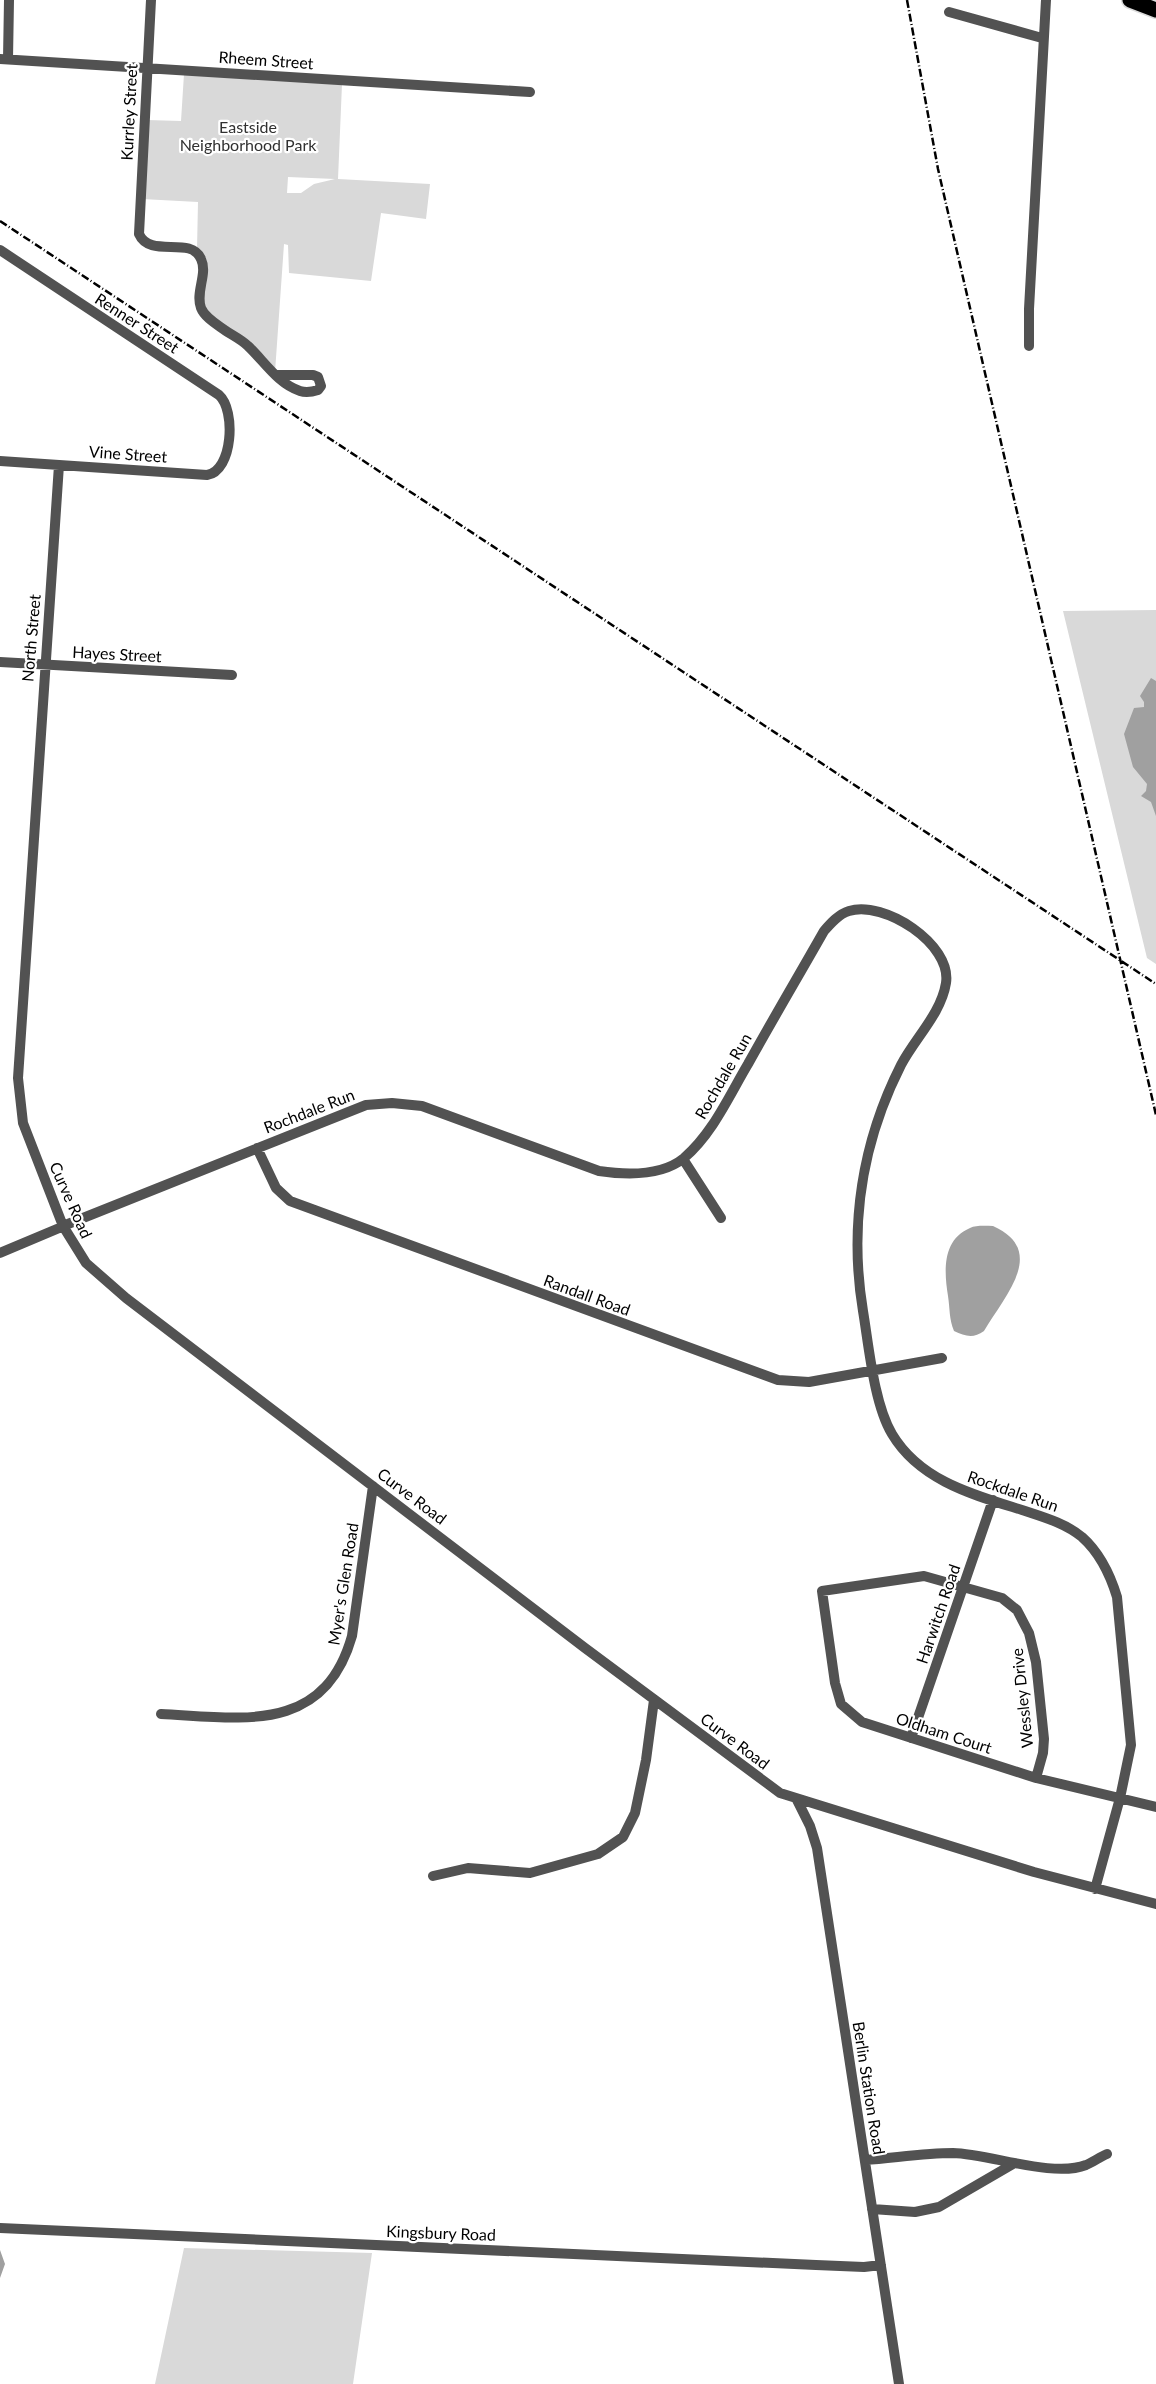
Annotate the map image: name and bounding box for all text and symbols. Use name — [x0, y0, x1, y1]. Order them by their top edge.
street label: Rheem Street — [218, 47, 314, 72]
street label: Kurrley Street — [116, 63, 141, 161]
park label: Eastside Neighborhood Park — [180, 117, 317, 154]
street label: Renner Street — [92, 288, 183, 357]
street label: Vine Street — [88, 441, 168, 466]
street label: North Street — [17, 593, 44, 683]
street label: Hayes Street — [72, 642, 162, 665]
street label: Rochdale Run — [690, 1029, 755, 1122]
street label: Rochdale Run — [261, 1084, 357, 1137]
street label: Curve Road — [46, 1159, 97, 1241]
street label: Randall Road — [541, 1270, 633, 1319]
street label: Curve Road — [374, 1464, 451, 1528]
street label: Rockdale Run — [965, 1466, 1061, 1515]
street label: Myer's Glen Road — [323, 1521, 362, 1646]
street label: Harwitch Road — [912, 1562, 963, 1666]
street label: Wessley Drive — [1007, 1647, 1036, 1749]
street label: Oldham Court — [894, 1708, 995, 1757]
street label: Curve Road — [697, 1709, 774, 1773]
street label: Berlin Station Road — [850, 2020, 889, 2156]
street label: Kingsbury Road — [386, 2221, 496, 2244]

